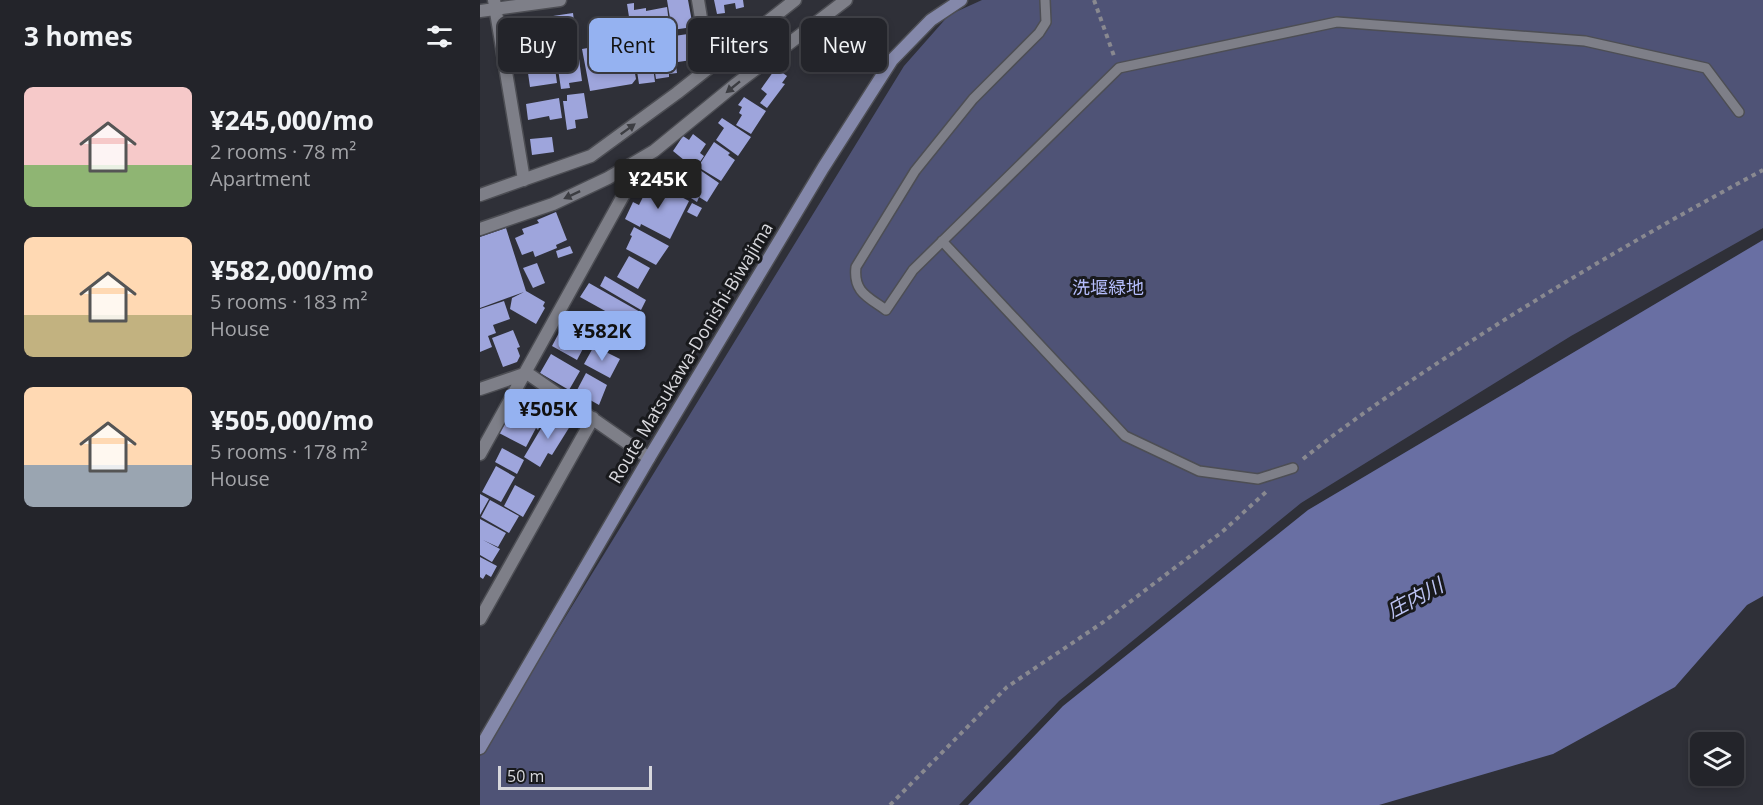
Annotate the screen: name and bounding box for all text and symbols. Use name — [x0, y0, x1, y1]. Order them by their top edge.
text: 3 homes — [24, 18, 133, 54]
chip: Buy — [498, 18, 577, 72]
chip: Rent — [589, 18, 676, 72]
chip: Filters — [688, 18, 789, 72]
chip: New — [801, 18, 887, 72]
icon: filters — [423, 20, 456, 53]
one-way arrow — [725, 81, 741, 94]
text: ¥245,000/mo — [210, 102, 374, 138]
icon: home — [72, 111, 144, 183]
one-way arrow — [620, 123, 635, 135]
text: 2 rooms · 78 m² — [210, 138, 356, 165]
pin: ¥245K — [616, 159, 700, 210]
text: Apartment — [210, 165, 310, 192]
text: ¥245K — [628, 165, 688, 192]
one-way arrow — [563, 191, 580, 200]
street label: Route Matsukawa-Donishi-Biwajima — [602, 217, 778, 488]
text: ¥582,000/mo — [210, 252, 374, 288]
icon: home — [72, 261, 144, 333]
park label: 洗堰緑地 — [1072, 275, 1144, 299]
text: 5 rooms · 183 m² — [210, 288, 368, 315]
pin: ¥582K — [560, 311, 644, 362]
text: House — [210, 315, 270, 342]
text: ¥582K — [572, 317, 632, 344]
pin: ¥505K — [506, 389, 590, 440]
text: ¥505K — [518, 395, 578, 422]
text: ¥505,000/mo — [210, 402, 374, 438]
icon: home — [72, 411, 144, 483]
text: 5 rooms · 178 m² — [210, 438, 368, 465]
text: House — [210, 465, 270, 492]
water label: 庄内川 — [1382, 571, 1449, 624]
map controls — [1690, 732, 1744, 786]
button: layers — [1690, 732, 1744, 786]
scale bar — [498, 763, 652, 790]
text: 50 m — [507, 765, 544, 787]

